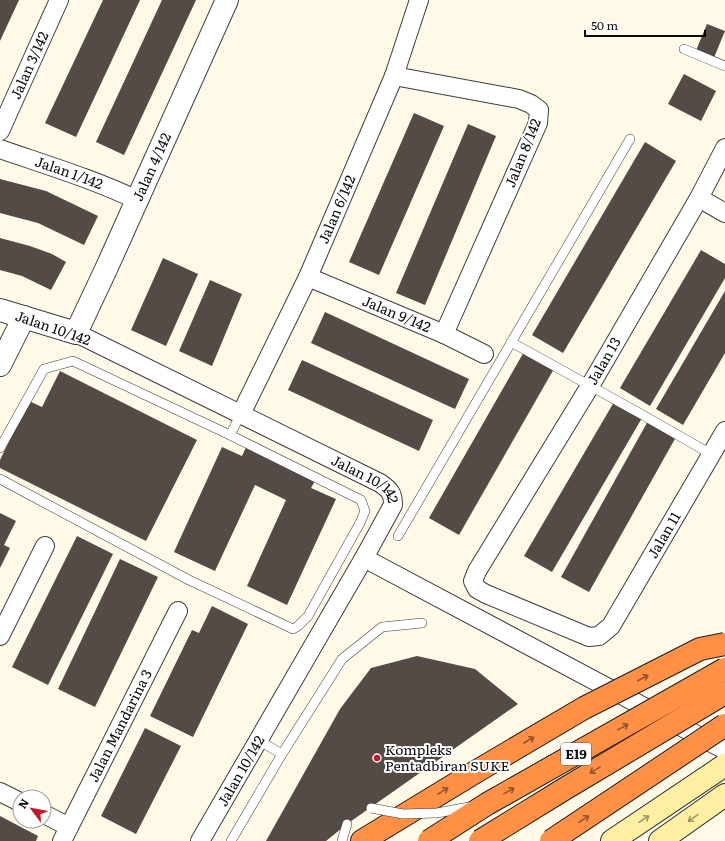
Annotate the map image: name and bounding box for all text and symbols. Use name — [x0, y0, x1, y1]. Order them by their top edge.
scale bar — [585, 12, 705, 38]
text: 50 m — [591, 16, 618, 34]
street label: Jalan 3/142 — [5, 28, 53, 102]
street label: Jalan 8/142 — [499, 115, 545, 190]
street label: Jalan 4/142 — [127, 129, 175, 204]
street label: Jalan 1/142 — [33, 151, 106, 193]
street label: Jalan 6/142 — [313, 172, 359, 246]
street label: Jalan 9/142 — [360, 290, 434, 336]
street label: Jalan 10/142 — [13, 305, 94, 349]
street label: Jalan 13 — [581, 333, 625, 388]
street label: Jalan 10/142 — [328, 450, 404, 504]
street label: Jalan 11 — [642, 508, 685, 561]
street label: Jalan Mandarina 3 — [82, 666, 156, 785]
one-way arrow — [637, 674, 649, 681]
one-way arrow — [616, 723, 628, 731]
street label: Jalan 10/142 — [212, 731, 268, 810]
one-way arrow — [523, 736, 535, 744]
place label: Kompleks Pentadbiran SUKE — [385, 739, 509, 775]
road number: E19 — [561, 743, 591, 765]
marker: Kompleks Pentadbiran SUKE — [372, 753, 382, 763]
one-way arrow — [589, 767, 601, 775]
one-way arrow — [437, 787, 449, 795]
one-way arrow — [503, 787, 515, 795]
north arrow — [12, 789, 52, 829]
text: N — [13, 795, 32, 811]
one-way arrow — [688, 814, 699, 822]
one-way arrow — [578, 815, 589, 823]
one-way arrow — [638, 815, 649, 823]

